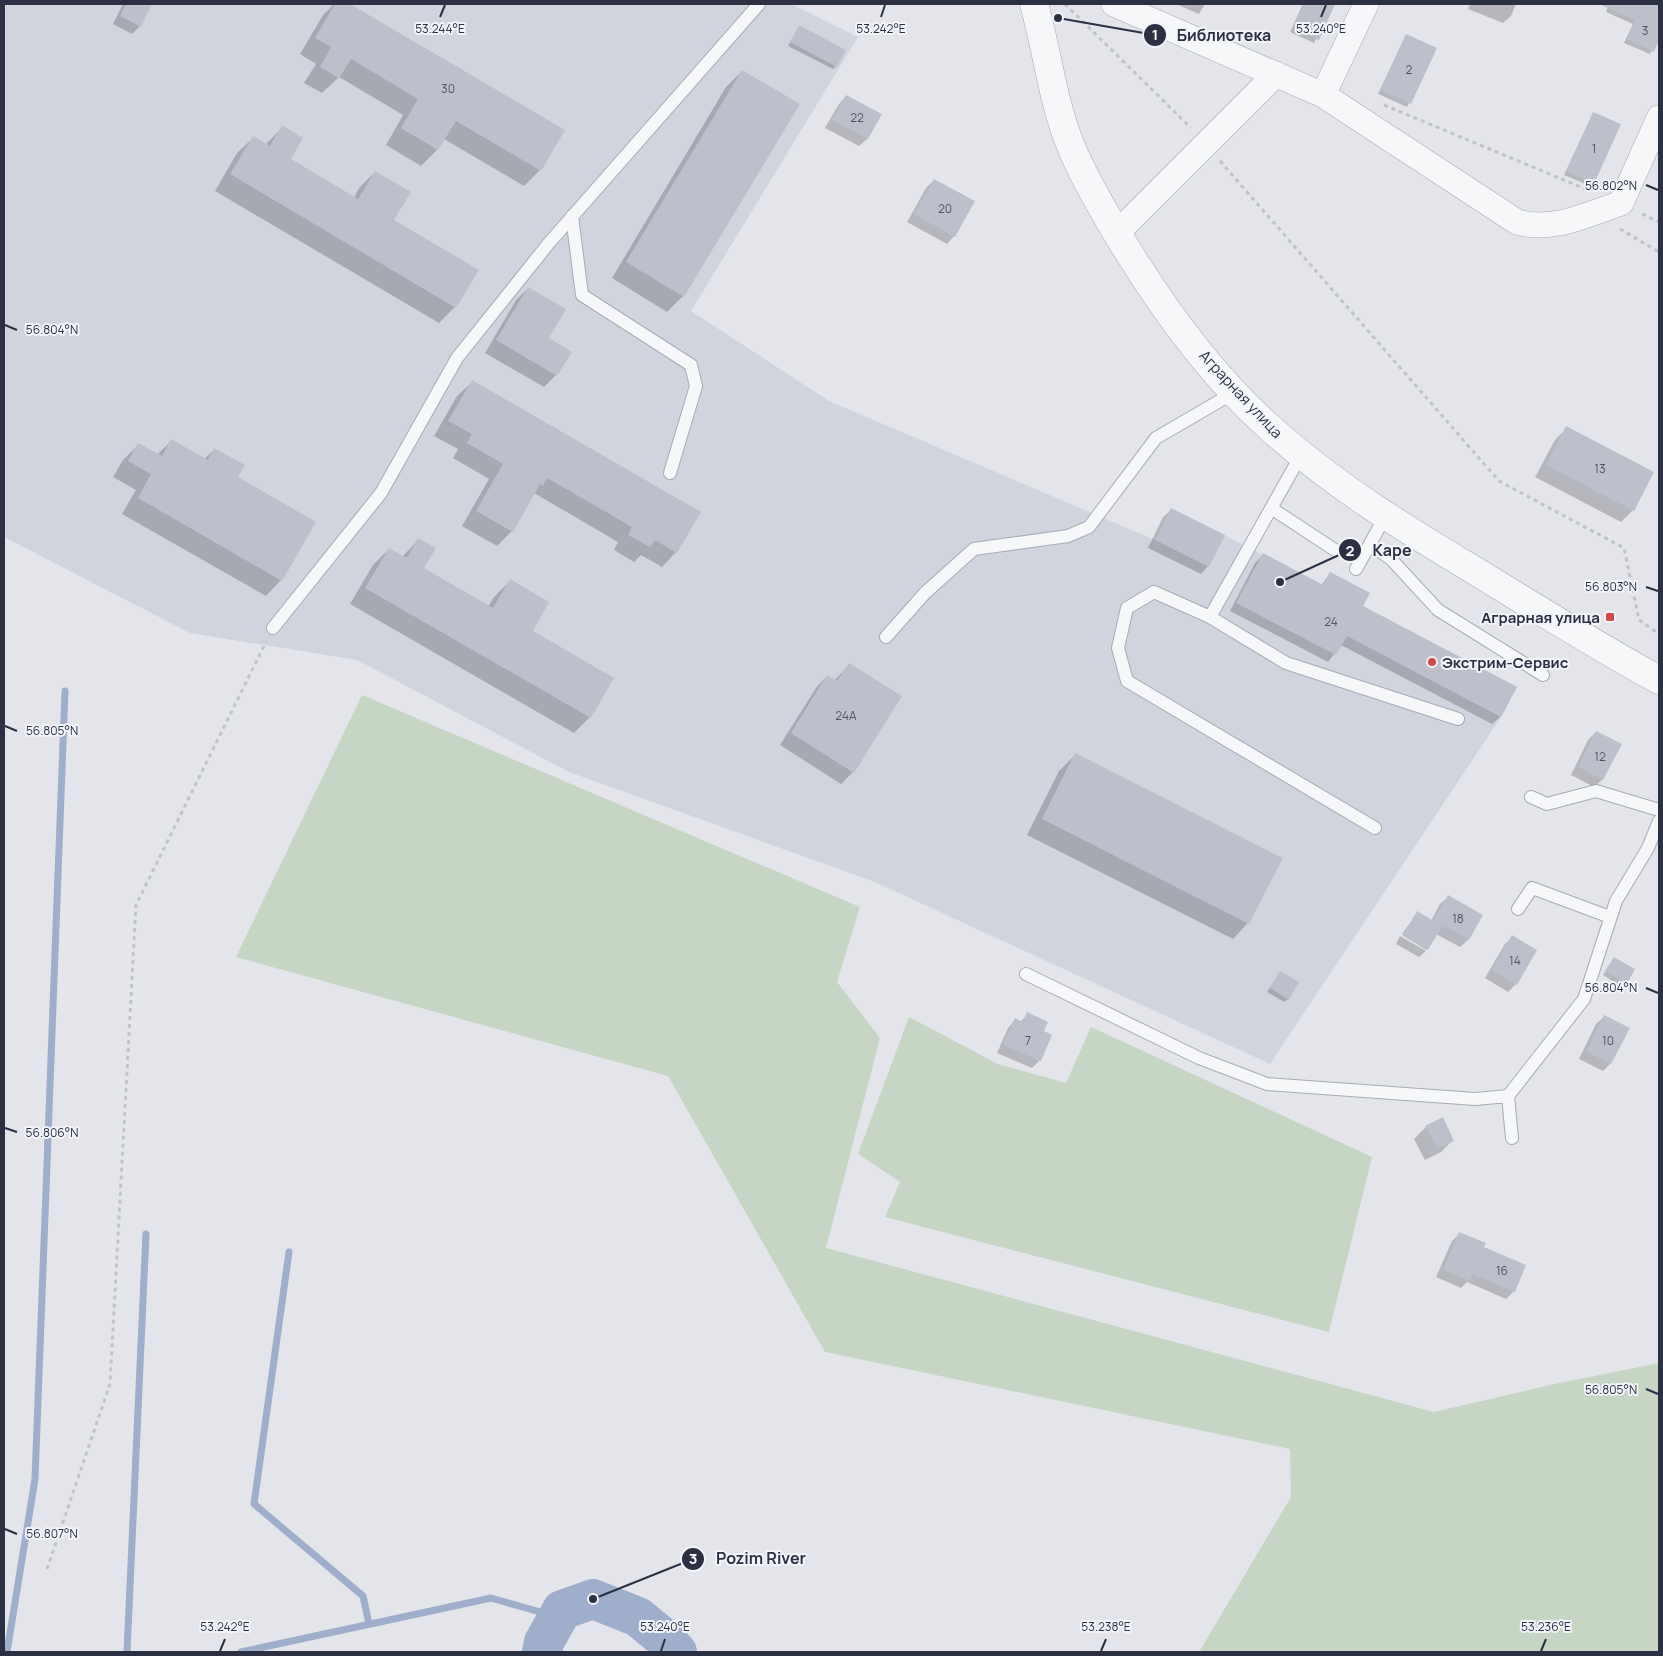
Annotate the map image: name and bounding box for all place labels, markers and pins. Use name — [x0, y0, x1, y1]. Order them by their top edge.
callout: Библиотека — [1142, 20, 1282, 51]
callout: Каре — [1338, 535, 1422, 566]
place label: Аграрная улица — [1481, 607, 1600, 628]
marker: Аграрная улица — [1604, 611, 1616, 623]
place label: Экстрим-Сервис — [1442, 652, 1569, 673]
marker: Экстрим-Сервис — [1426, 656, 1438, 668]
callout: Pozim River — [681, 1543, 816, 1574]

